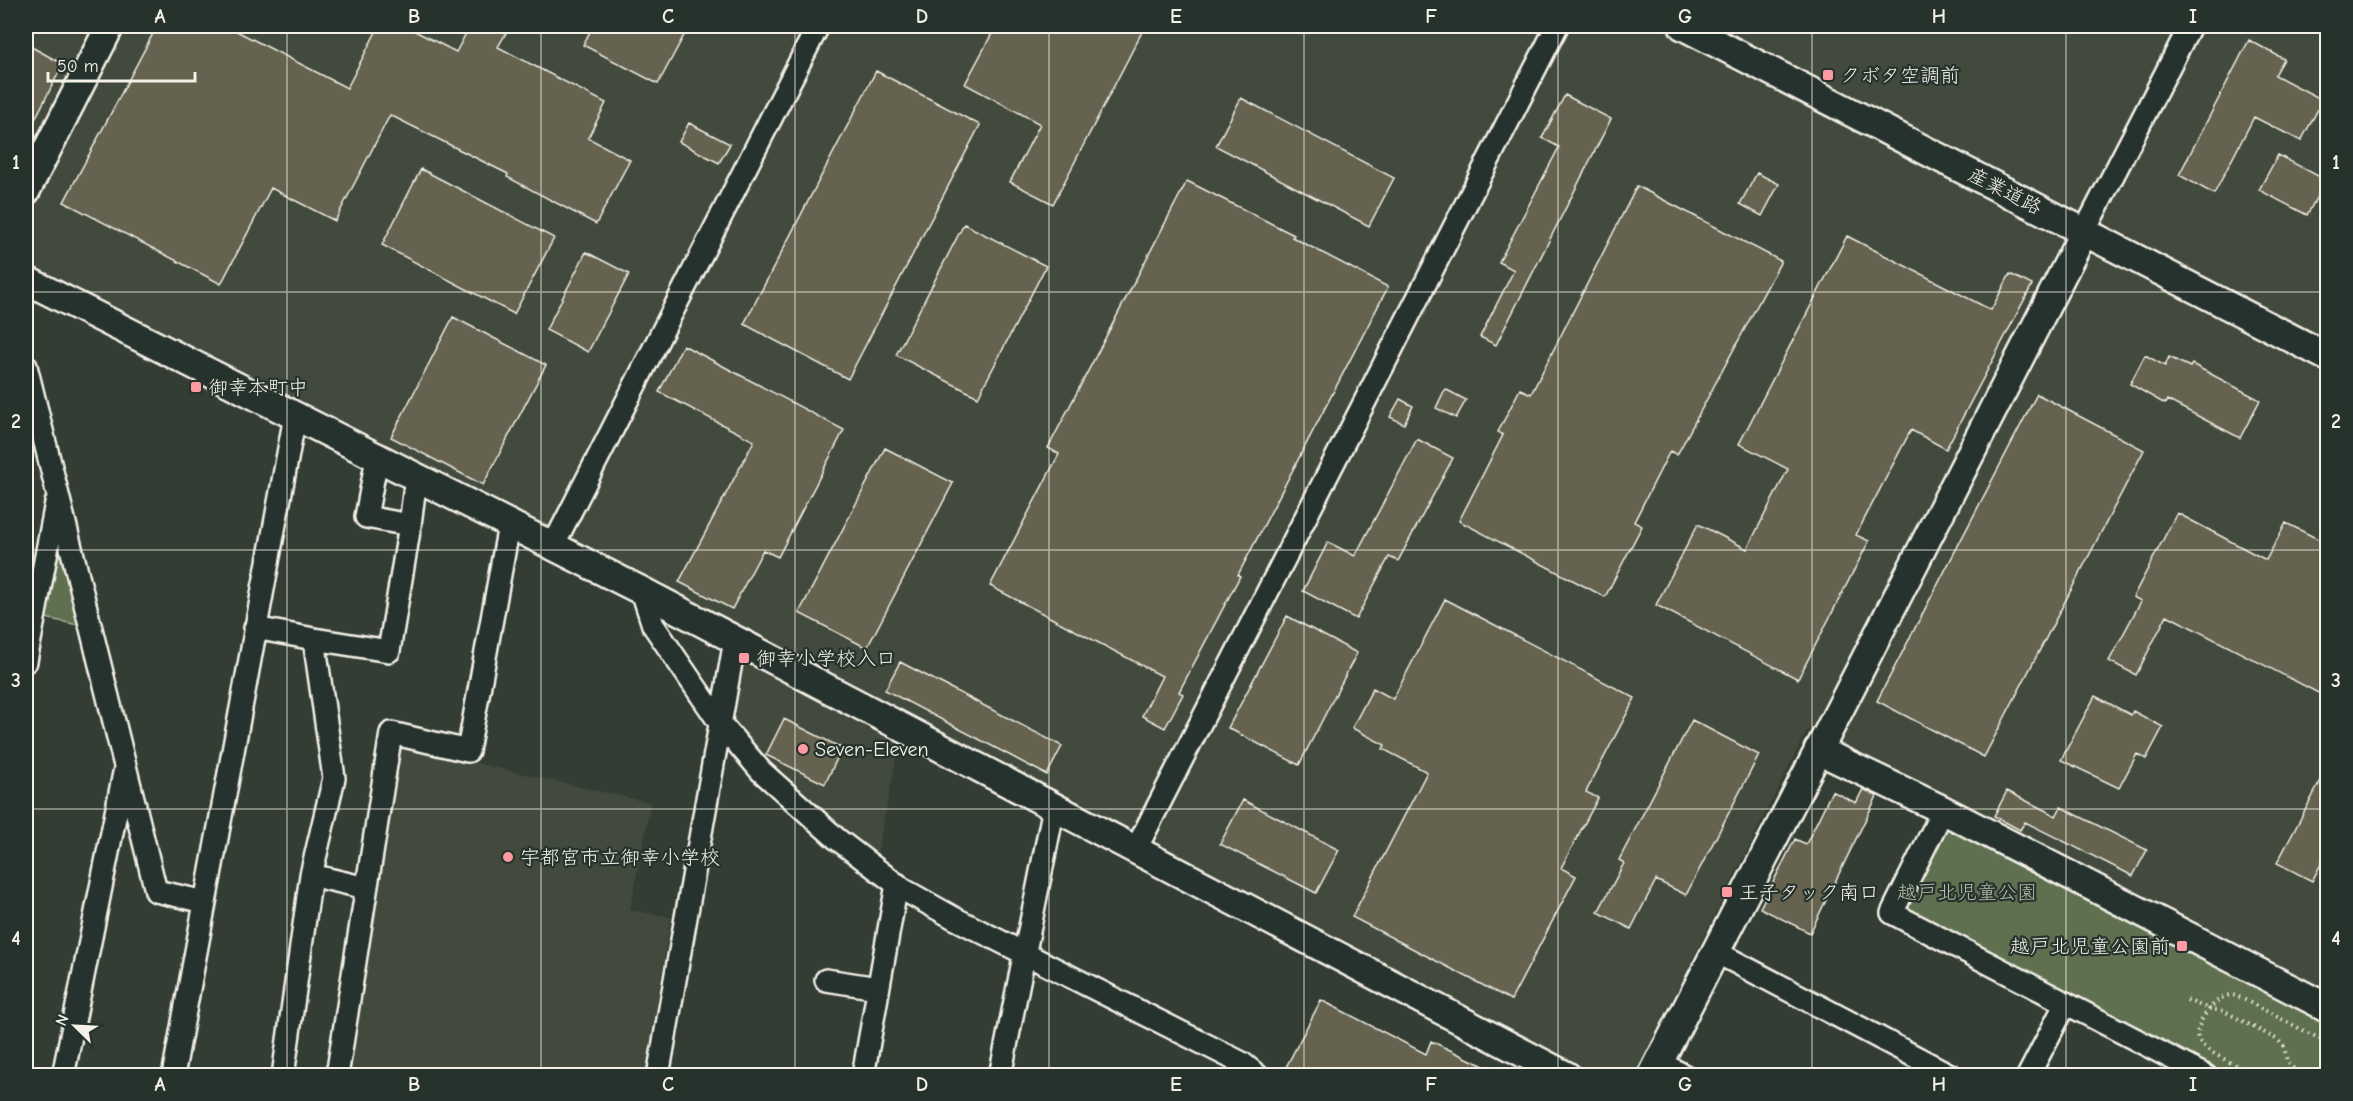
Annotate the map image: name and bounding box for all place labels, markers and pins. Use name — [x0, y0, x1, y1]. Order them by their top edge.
place label: クボタ空調前 — [1840, 64, 1960, 87]
marker: クボタ空調前 — [1821, 68, 1835, 82]
place label: 御幸本町中 — [208, 376, 308, 399]
marker: 御幸本町中 — [189, 380, 203, 394]
place label: 御幸小学校入口 — [756, 647, 896, 670]
marker: 御幸小学校入口 — [737, 651, 751, 665]
place label: Seven-Eleven — [815, 738, 929, 761]
marker: Seven-Eleven — [796, 742, 810, 756]
place label: 宇都宮市立御幸小学校 — [520, 846, 720, 869]
marker: 宇都宮市立御幸小学校 — [501, 850, 515, 864]
place label: 王子タック南口 — [1739, 881, 1879, 904]
marker: 王子タック南口 — [1720, 885, 1734, 899]
place label: 越戸北児童公園前 — [2010, 935, 2170, 958]
marker: 越戸北児童公園前 — [2175, 939, 2189, 953]

